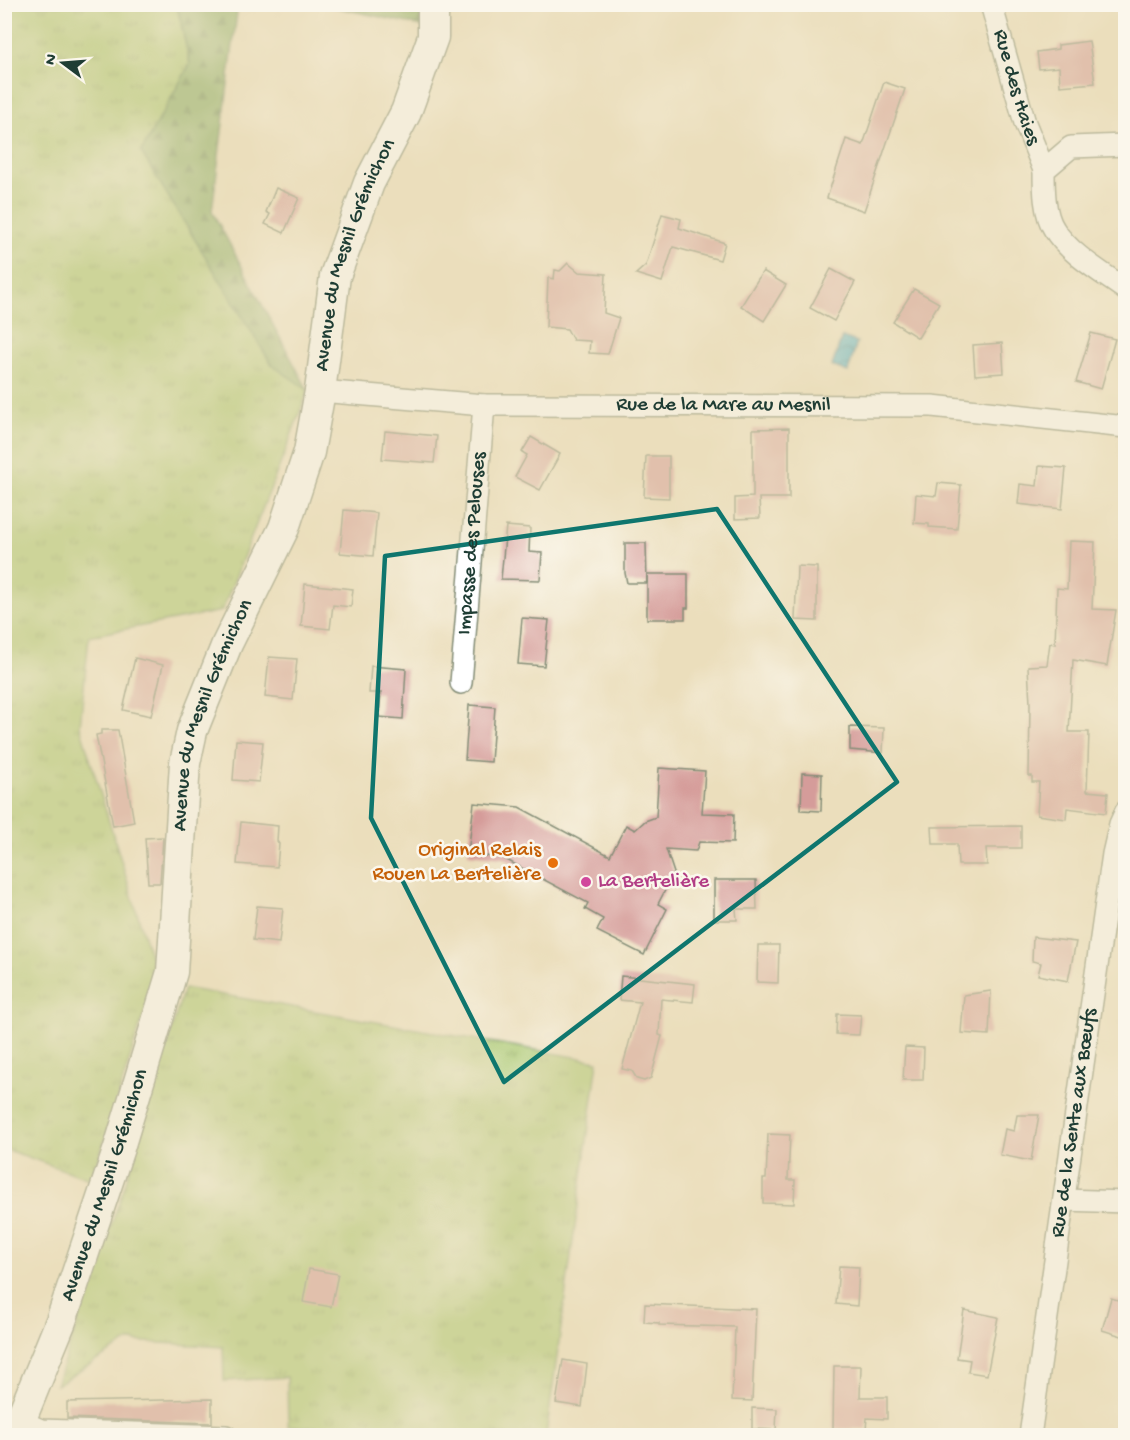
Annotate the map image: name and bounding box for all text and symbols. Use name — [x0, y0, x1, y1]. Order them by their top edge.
street label: Rue des Haies — [986, 27, 1046, 150]
north arrow — [33, 33, 93, 93]
text: N — [41, 52, 63, 67]
street label: Avenue du Mesnil Grémichon — [310, 135, 402, 373]
street label: Rue de la Mare au Mesnil — [616, 393, 831, 418]
street label: Impasse des Pelouses — [453, 450, 493, 636]
street label: Avenue du Mesnil Grémichon — [168, 595, 259, 832]
place label: Original Relais Rouen La Bertelière — [372, 839, 542, 888]
marker: Original Relais Rouen La Bertelière — [546, 856, 560, 870]
place label: La Bertelière — [598, 870, 710, 895]
marker: La Bertelière — [579, 875, 593, 889]
street label: Rue de la Sente aux Bœufs — [1046, 1006, 1103, 1239]
street label: Avenue du Mesnil Grémichon — [56, 1066, 155, 1305]

